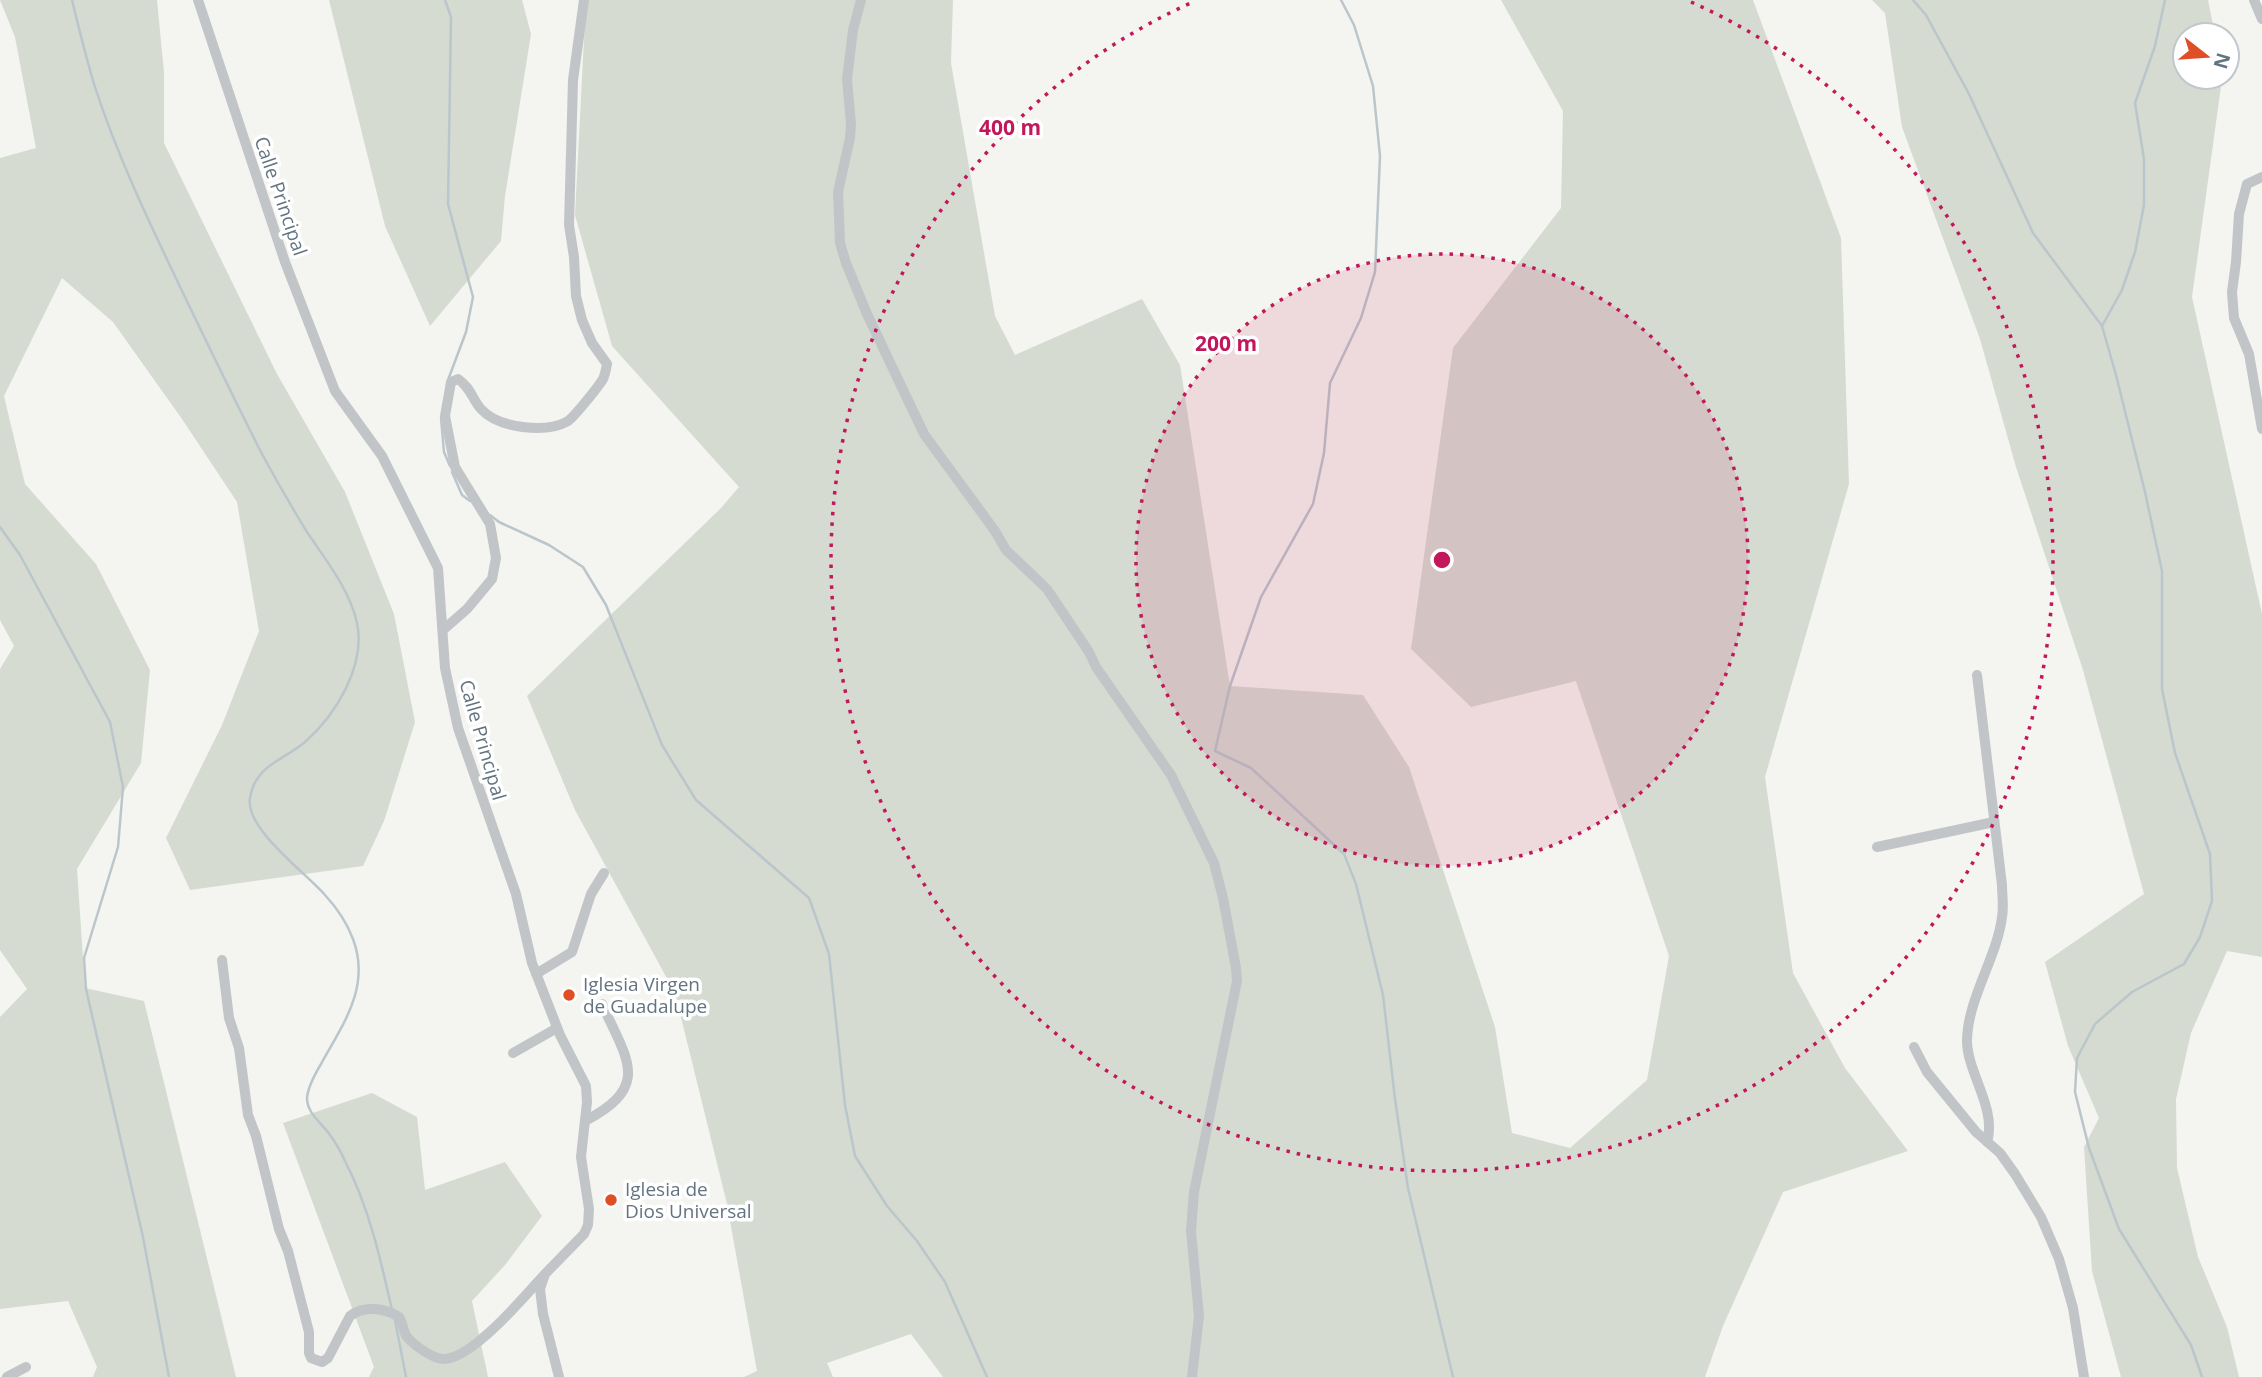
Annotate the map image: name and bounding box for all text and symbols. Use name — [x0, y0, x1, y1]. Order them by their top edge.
north arrow — [2171, 21, 2241, 91]
text: N — [2208, 50, 2237, 72]
text: 400 m — [979, 113, 1041, 141]
street label: Calle Principal — [248, 133, 314, 259]
text: 200 m — [1195, 329, 1257, 357]
centre of rings — [1430, 548, 1454, 572]
street label: Calle Principal — [453, 677, 513, 803]
place label: Iglesia Virgen de Guadalupe — [583, 971, 707, 1019]
marker: Iglesia Virgen de Guadalupe — [561, 987, 577, 1003]
place label: Iglesia de Dios Universal — [625, 1176, 752, 1224]
marker: Iglesia de Dios Universal — [603, 1192, 619, 1208]

